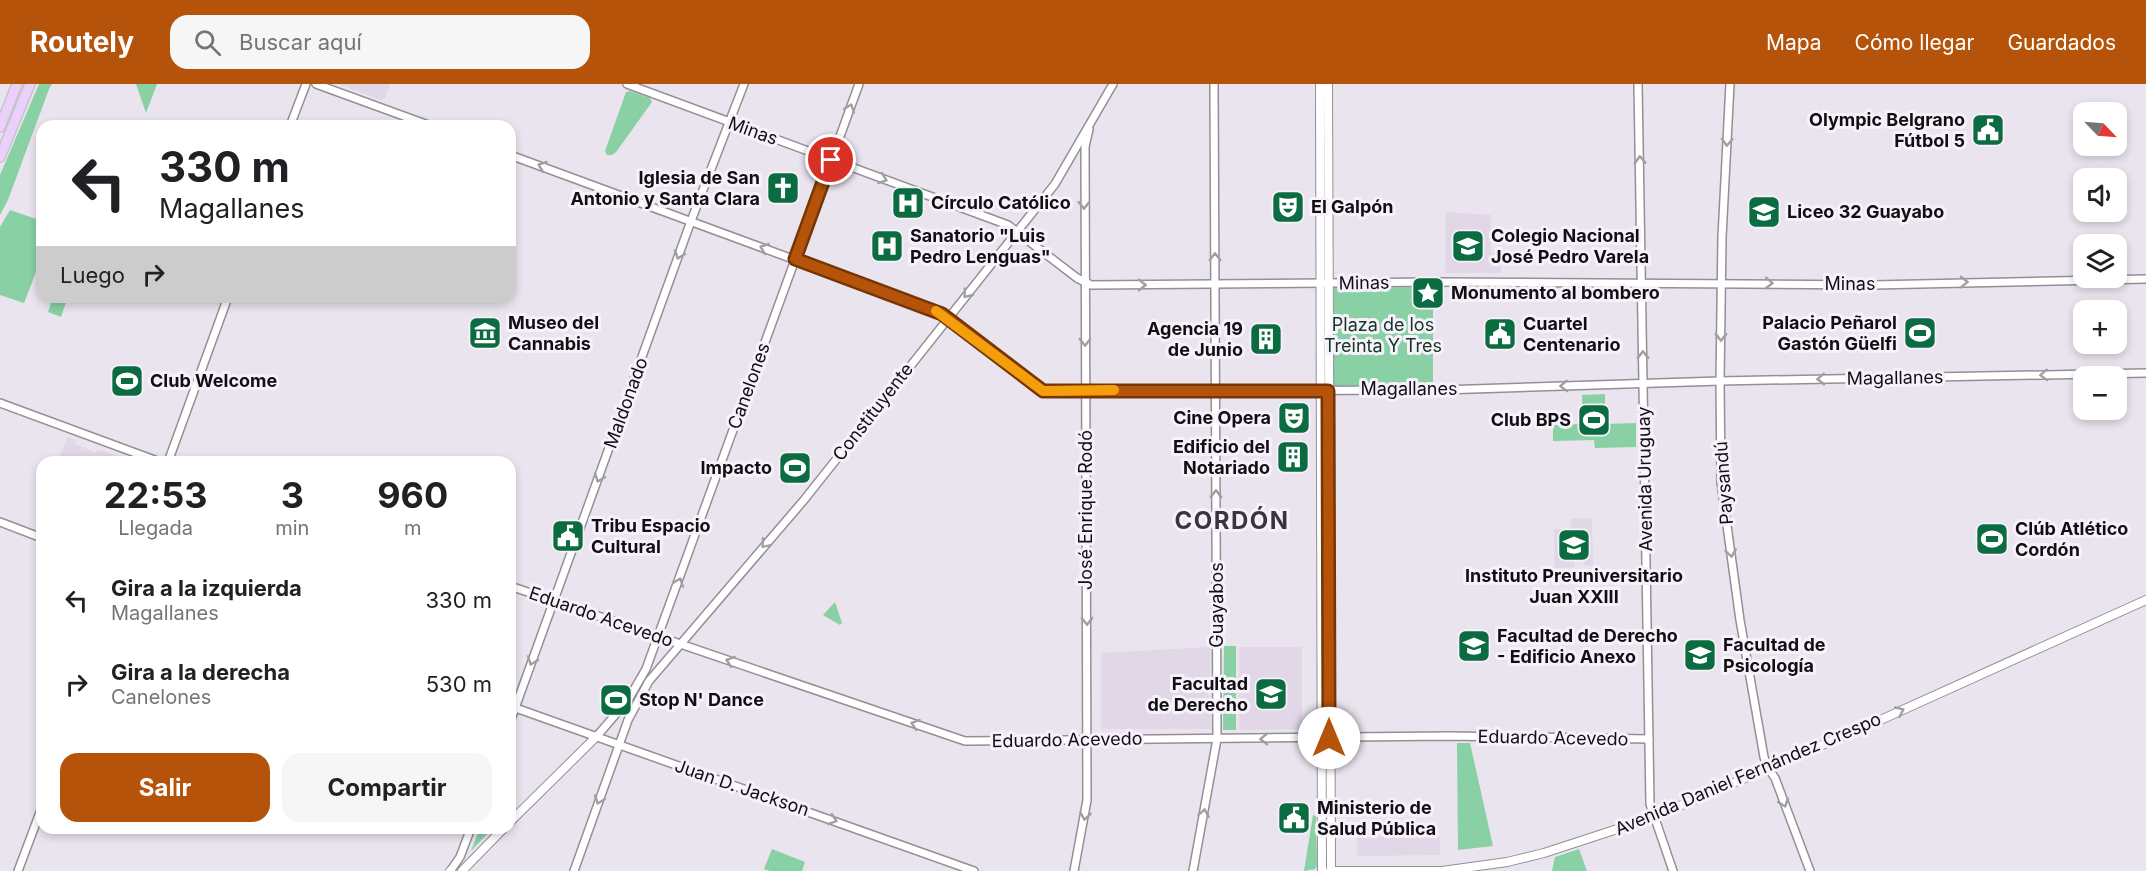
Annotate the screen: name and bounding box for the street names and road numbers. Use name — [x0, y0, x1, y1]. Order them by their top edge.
street label: Minas — [726, 112, 781, 149]
street label: Minas — [1338, 272, 1390, 293]
street label: Minas — [1825, 273, 1875, 294]
street label: Canelones — [723, 340, 774, 432]
street label: Maldonado — [599, 355, 652, 451]
street label: Constituyente — [828, 359, 917, 465]
street label: Magallanes — [1846, 366, 1944, 389]
street label: Magallanes — [1361, 378, 1457, 399]
street label: Avenida Uruguay — [1633, 406, 1656, 552]
street label: José Enrique Rodó — [1075, 430, 1096, 590]
street label: Paysandú — [1710, 441, 1737, 525]
street label: Guayabos — [1206, 562, 1227, 648]
street label: Eduardo Acevedo — [526, 582, 676, 651]
street label: Avenida Daniel Fernández Crespo — [1612, 708, 1884, 839]
street label: Eduardo Acevedo — [1477, 726, 1629, 749]
street label: Eduardo Acevedo — [991, 728, 1143, 751]
street label: Juan D. Jackson — [672, 755, 812, 820]

